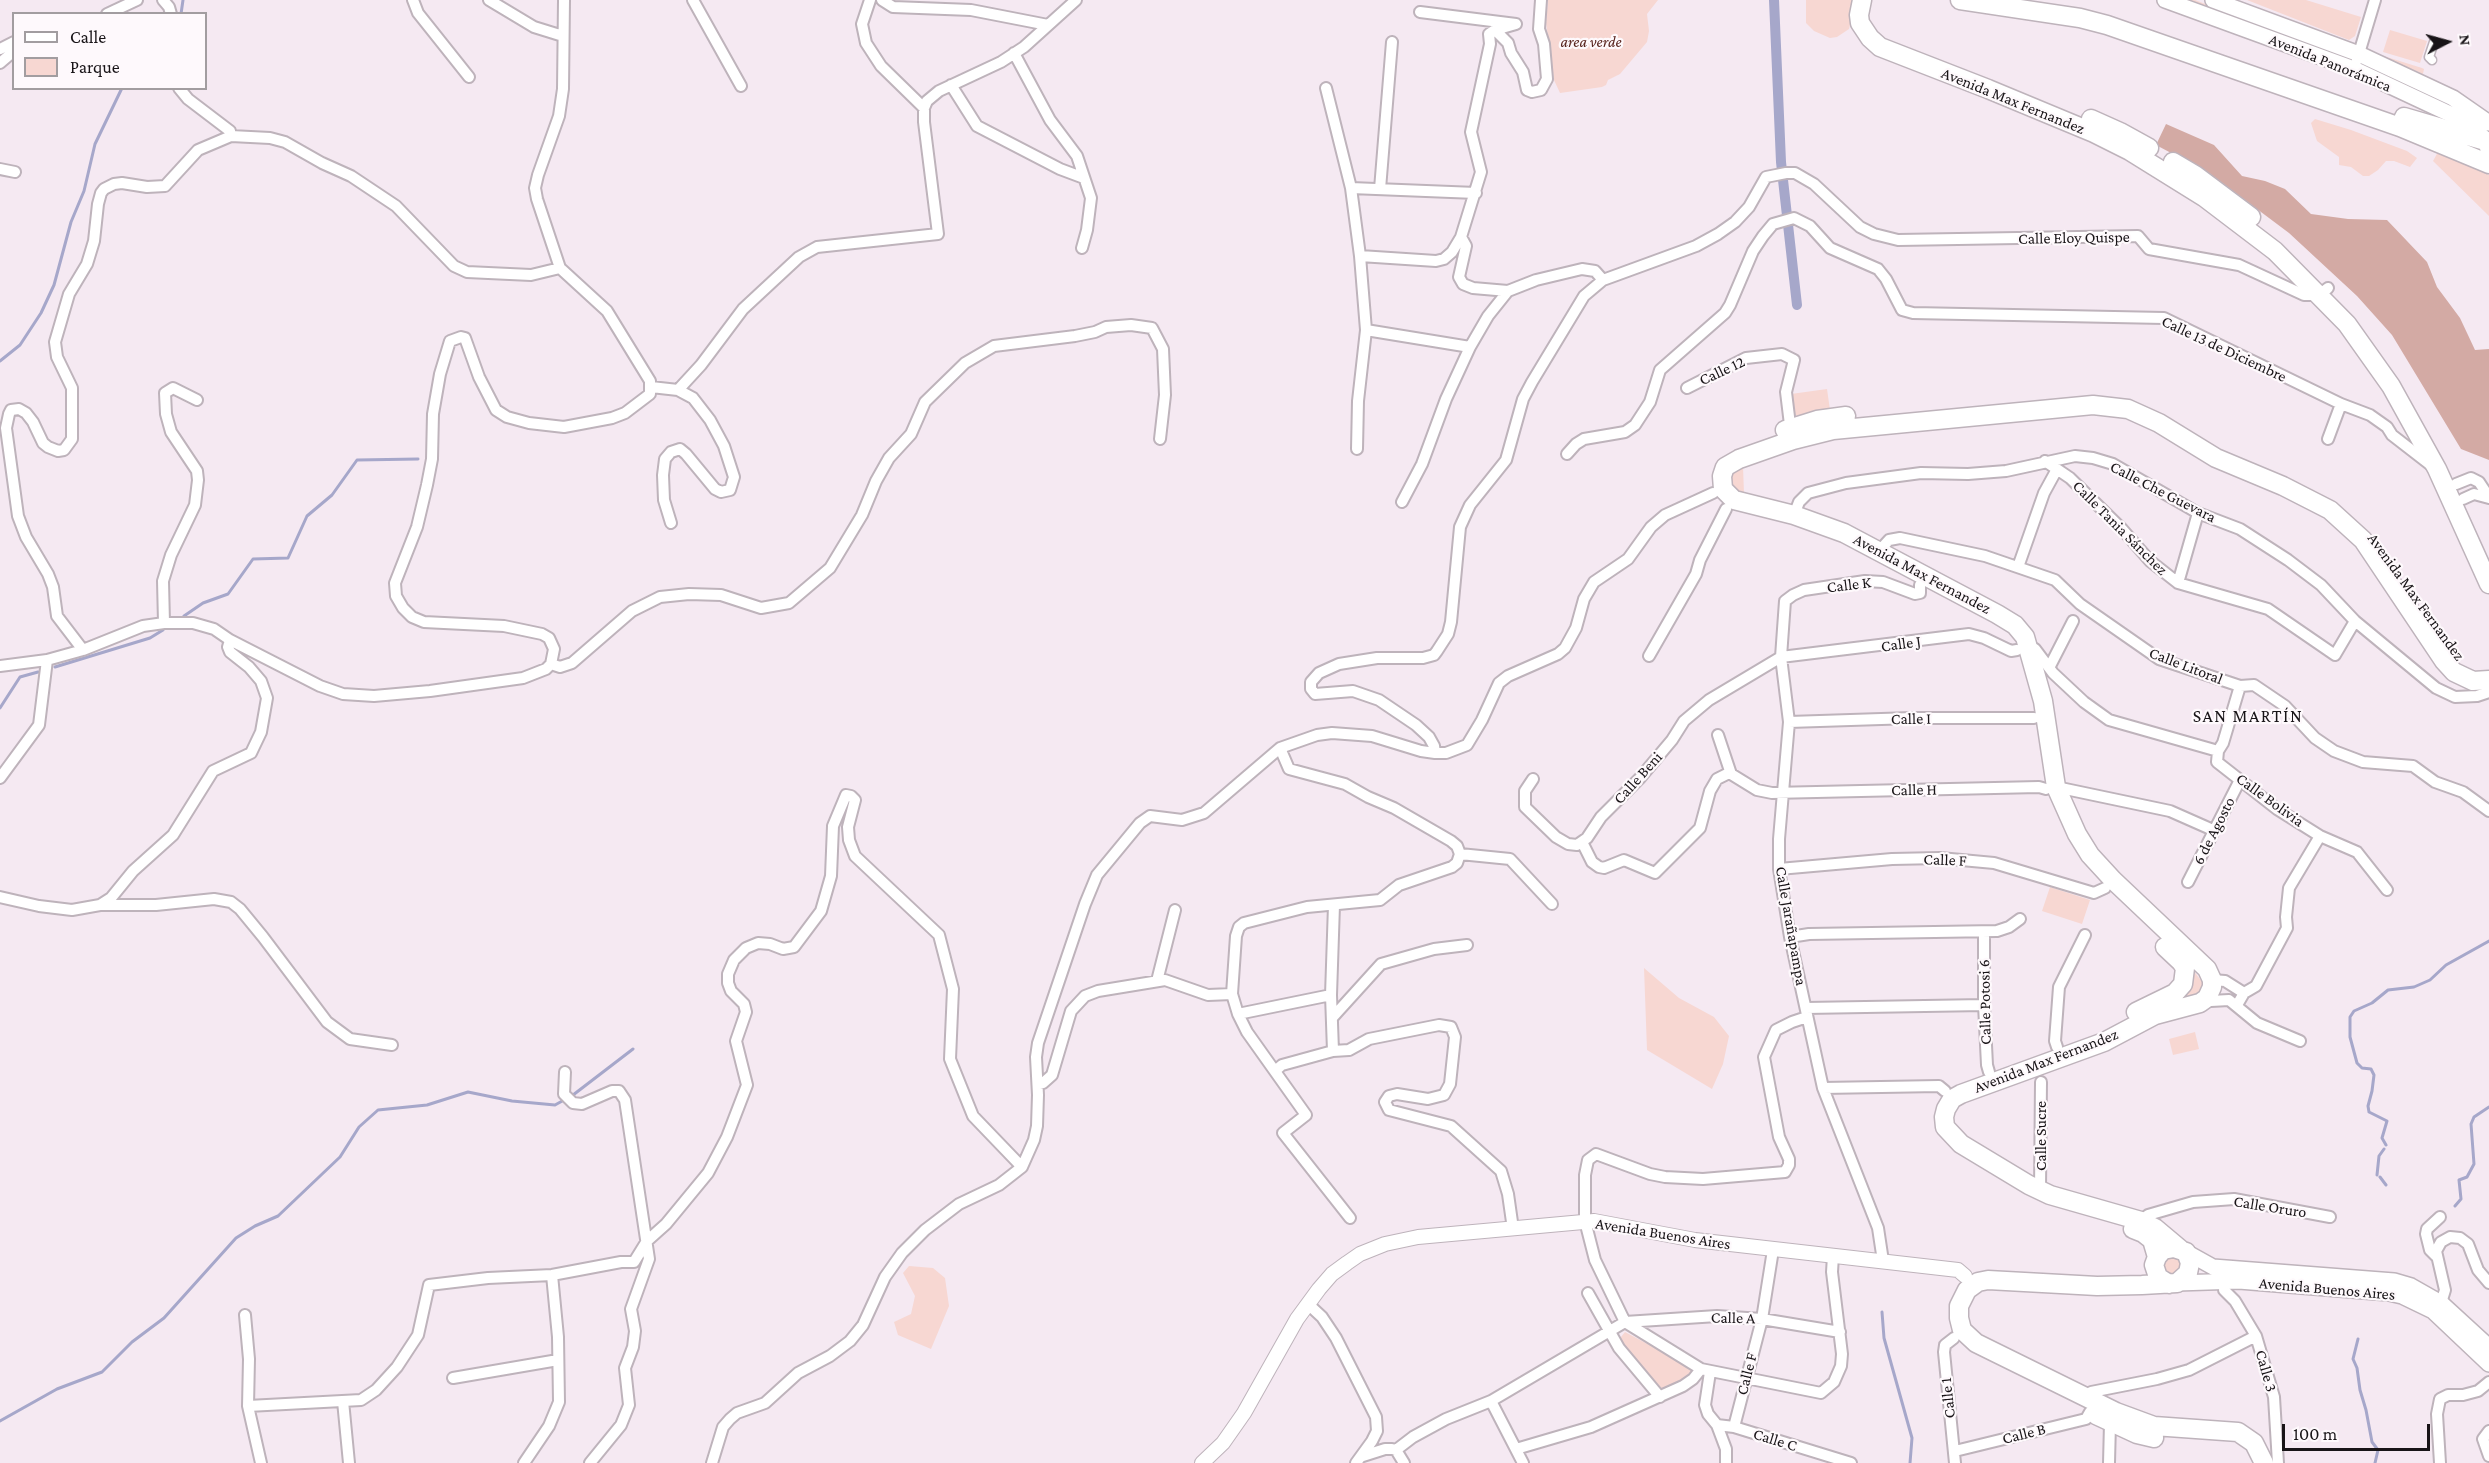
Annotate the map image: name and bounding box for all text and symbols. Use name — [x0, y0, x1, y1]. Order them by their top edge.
legend — [12, 12, 207, 90]
north arrow — [2417, 12, 2477, 72]
text: Calle — [70, 27, 106, 47]
street label: Avenida Panorámica — [2266, 30, 2394, 96]
park label: area verde — [1560, 32, 1622, 52]
text: N — [2456, 34, 2474, 46]
text: Parque — [70, 57, 120, 77]
street label: Avenida Max Fernandez — [1939, 63, 2087, 139]
street label: Calle Eloy Quispe — [2018, 227, 2130, 249]
street label: Calle 13 de Diciembre — [2158, 312, 2290, 386]
street label: Calle 12 — [1696, 352, 1748, 390]
street label: Calle Che Guevara — [2107, 457, 2219, 527]
street label: Calle Tania Sánchez — [2069, 477, 2171, 579]
street label: Avenida Max Fernandez — [1850, 530, 1994, 618]
street label: Avenida Max Fernandez — [2363, 530, 2469, 664]
street label: Calle K — [1826, 573, 1872, 597]
street label: Calle J — [1880, 632, 1922, 656]
street label: Calle Litoral — [2146, 643, 2226, 689]
district label: SAN MARTÍN — [2193, 705, 2303, 727]
street label: Calle I — [1891, 709, 1931, 729]
street label: Calle Beni — [1610, 748, 1666, 808]
street label: Calle Bolivia — [2232, 769, 2308, 831]
street label: Calle H — [1891, 780, 1937, 800]
street label: 6 de Agosto — [2189, 794, 2239, 868]
street label: Calle F — [1923, 850, 1967, 870]
street label: Calle Jarañapampa — [1771, 865, 1811, 987]
street label: Calle Potosi 6 — [1975, 959, 1995, 1045]
street label: Avenida Max Fernandez — [1971, 1025, 2121, 1097]
street label: Calle Sucre — [2031, 1101, 2051, 1171]
street label: Calle Oruro — [2232, 1192, 2308, 1222]
street label: Avenida Buenos Aires — [1594, 1214, 1732, 1254]
street label: Avenida Buenos Aires — [2258, 1273, 2396, 1305]
street label: Calle A — [1711, 1308, 1755, 1328]
street label: Calle 3 — [2251, 1348, 2281, 1394]
street label: Calle F — [1732, 1351, 1762, 1397]
street label: Calle 1 — [1936, 1377, 1960, 1419]
scale bar — [2285, 1412, 2434, 1450]
street label: Calle B — [2000, 1419, 2048, 1449]
street label: Calle C — [1751, 1424, 1799, 1456]
text: 100 m — [2293, 1424, 2337, 1444]

